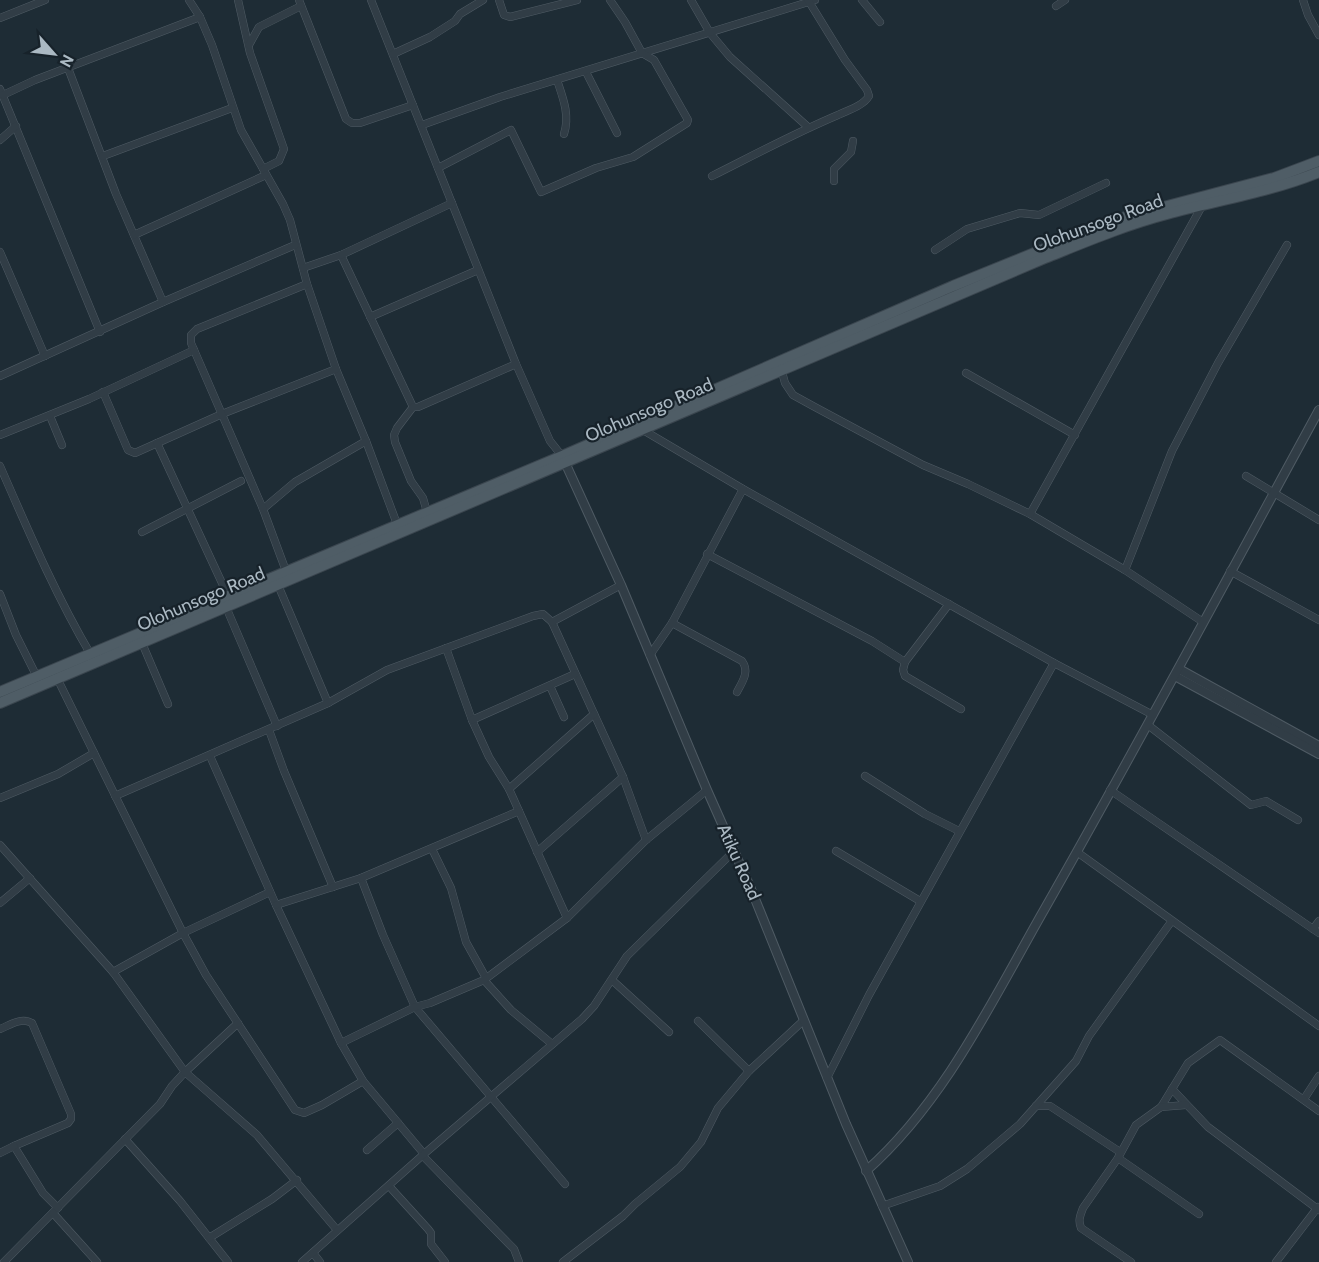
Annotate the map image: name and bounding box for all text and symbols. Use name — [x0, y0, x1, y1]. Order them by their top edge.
north arrow — [24, 24, 84, 84]
text: N — [56, 51, 78, 70]
street label: Olohunsogo Road — [1030, 189, 1166, 257]
street label: Olohunsogo Road — [582, 373, 716, 447]
street label: Olohunsogo Road — [134, 562, 268, 636]
street label: Atiku Road — [712, 820, 766, 904]

